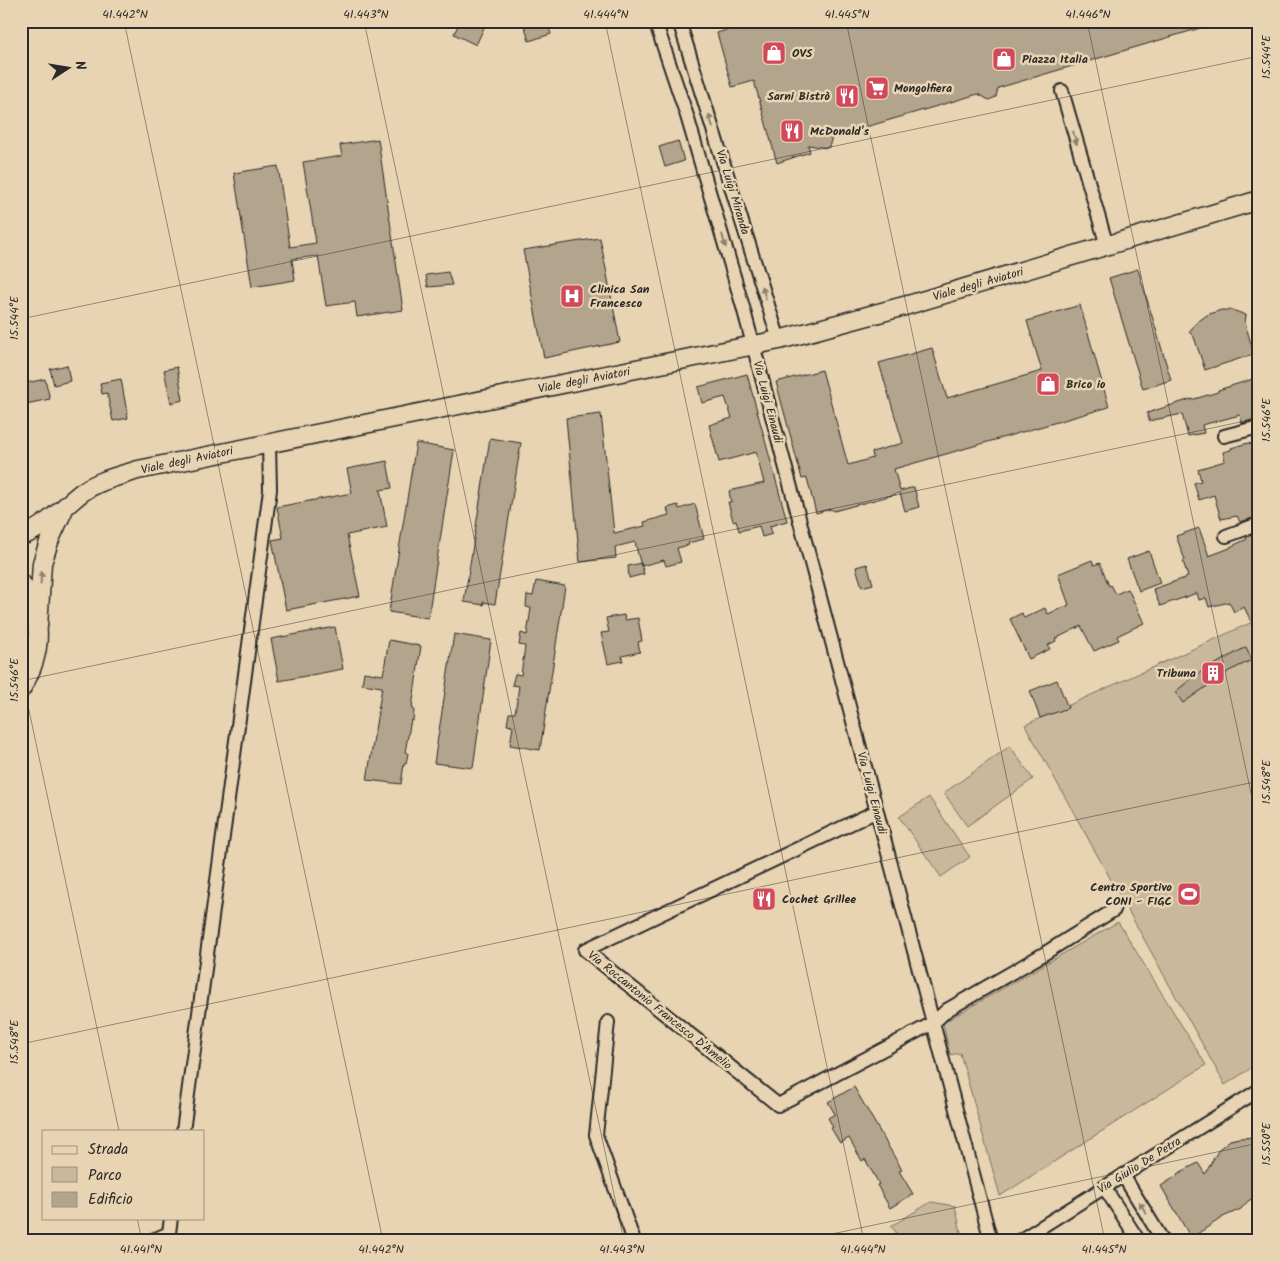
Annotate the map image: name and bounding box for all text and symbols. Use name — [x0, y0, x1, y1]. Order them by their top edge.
text: 41.442°N — [102, 5, 148, 24]
text: 41.443°N — [343, 5, 389, 24]
text: 41.444°N — [583, 5, 629, 24]
text: 41.445°N — [824, 5, 870, 24]
text: 41.446°N — [1065, 5, 1111, 24]
text: 15.544°E — [1257, 34, 1276, 79]
shop icon: OVS — [761, 40, 787, 66]
north arrow — [42, 42, 92, 92]
place label: OVS — [792, 44, 813, 63]
shop icon: Piazza Italia — [991, 46, 1017, 72]
place label: Piazza Italia — [1022, 50, 1088, 69]
text: N — [68, 59, 91, 72]
supermarket icon: Mongolfiera — [864, 75, 890, 101]
place label: Mongolfiera — [894, 79, 952, 98]
restaurant icon: Sarni Bistrò — [834, 83, 860, 109]
place label: Sarni Bistrò — [767, 87, 831, 106]
one-way arrow — [707, 113, 715, 128]
restaurant icon: McDonald's — [779, 118, 805, 144]
place label: McDonald's — [810, 122, 869, 141]
one-way arrow — [1072, 131, 1080, 146]
street label: Via Luigi Miranda — [711, 147, 755, 237]
one-way arrow — [721, 234, 729, 249]
street label: Viale degli Aviatori — [931, 262, 1027, 306]
place label: Clinica San Francesco — [590, 280, 650, 313]
hospital icon: Clinica San Francesco — [559, 283, 585, 309]
one-way arrow — [759, 286, 767, 301]
text: 15.544°E — [5, 295, 24, 340]
street label: Via Luigi Einaudi — [747, 359, 788, 447]
street label: Viale degli Aviatori — [536, 362, 633, 399]
shop icon: Brico io — [1035, 371, 1061, 397]
place label: Brico io — [1066, 375, 1106, 394]
text: 15.546°E — [1257, 397, 1276, 442]
street label: Viale degli Aviatori — [139, 441, 236, 479]
one-way arrow — [37, 570, 45, 586]
text: 15.546°E — [5, 657, 24, 702]
building icon: Tribuna — [1200, 660, 1226, 686]
place label: Tribuna — [1157, 664, 1196, 683]
street label: Via Luigi Einaudi — [851, 750, 892, 838]
text: 15.548°E — [1257, 759, 1276, 804]
place label: Centro Sportivo CONI - FIGC — [1090, 878, 1173, 911]
sports icon: Centro Sportivo CONI - FIGC — [1176, 881, 1202, 907]
restaurant icon: Cochet Grillee — [751, 886, 777, 912]
place label: Cochet Grillee — [782, 890, 856, 909]
street label: Via Roccantonio Francesco D'Amelio — [583, 946, 736, 1075]
text: 15.548°E — [5, 1019, 24, 1064]
text: 15.550°E — [1257, 1122, 1276, 1166]
legend — [42, 1130, 205, 1220]
street label: Via Giulio De Petra — [1094, 1132, 1185, 1199]
text: Strada — [88, 1138, 128, 1162]
text: Parco — [88, 1164, 122, 1188]
text: Edificio — [88, 1188, 133, 1212]
one-way arrow — [1139, 1201, 1148, 1214]
text: 41.441°N — [120, 1240, 162, 1259]
text: 41.442°N — [358, 1240, 404, 1259]
text: 41.443°N — [599, 1240, 645, 1259]
text: 41.444°N — [840, 1240, 886, 1259]
text: 41.445°N — [1081, 1240, 1127, 1259]

